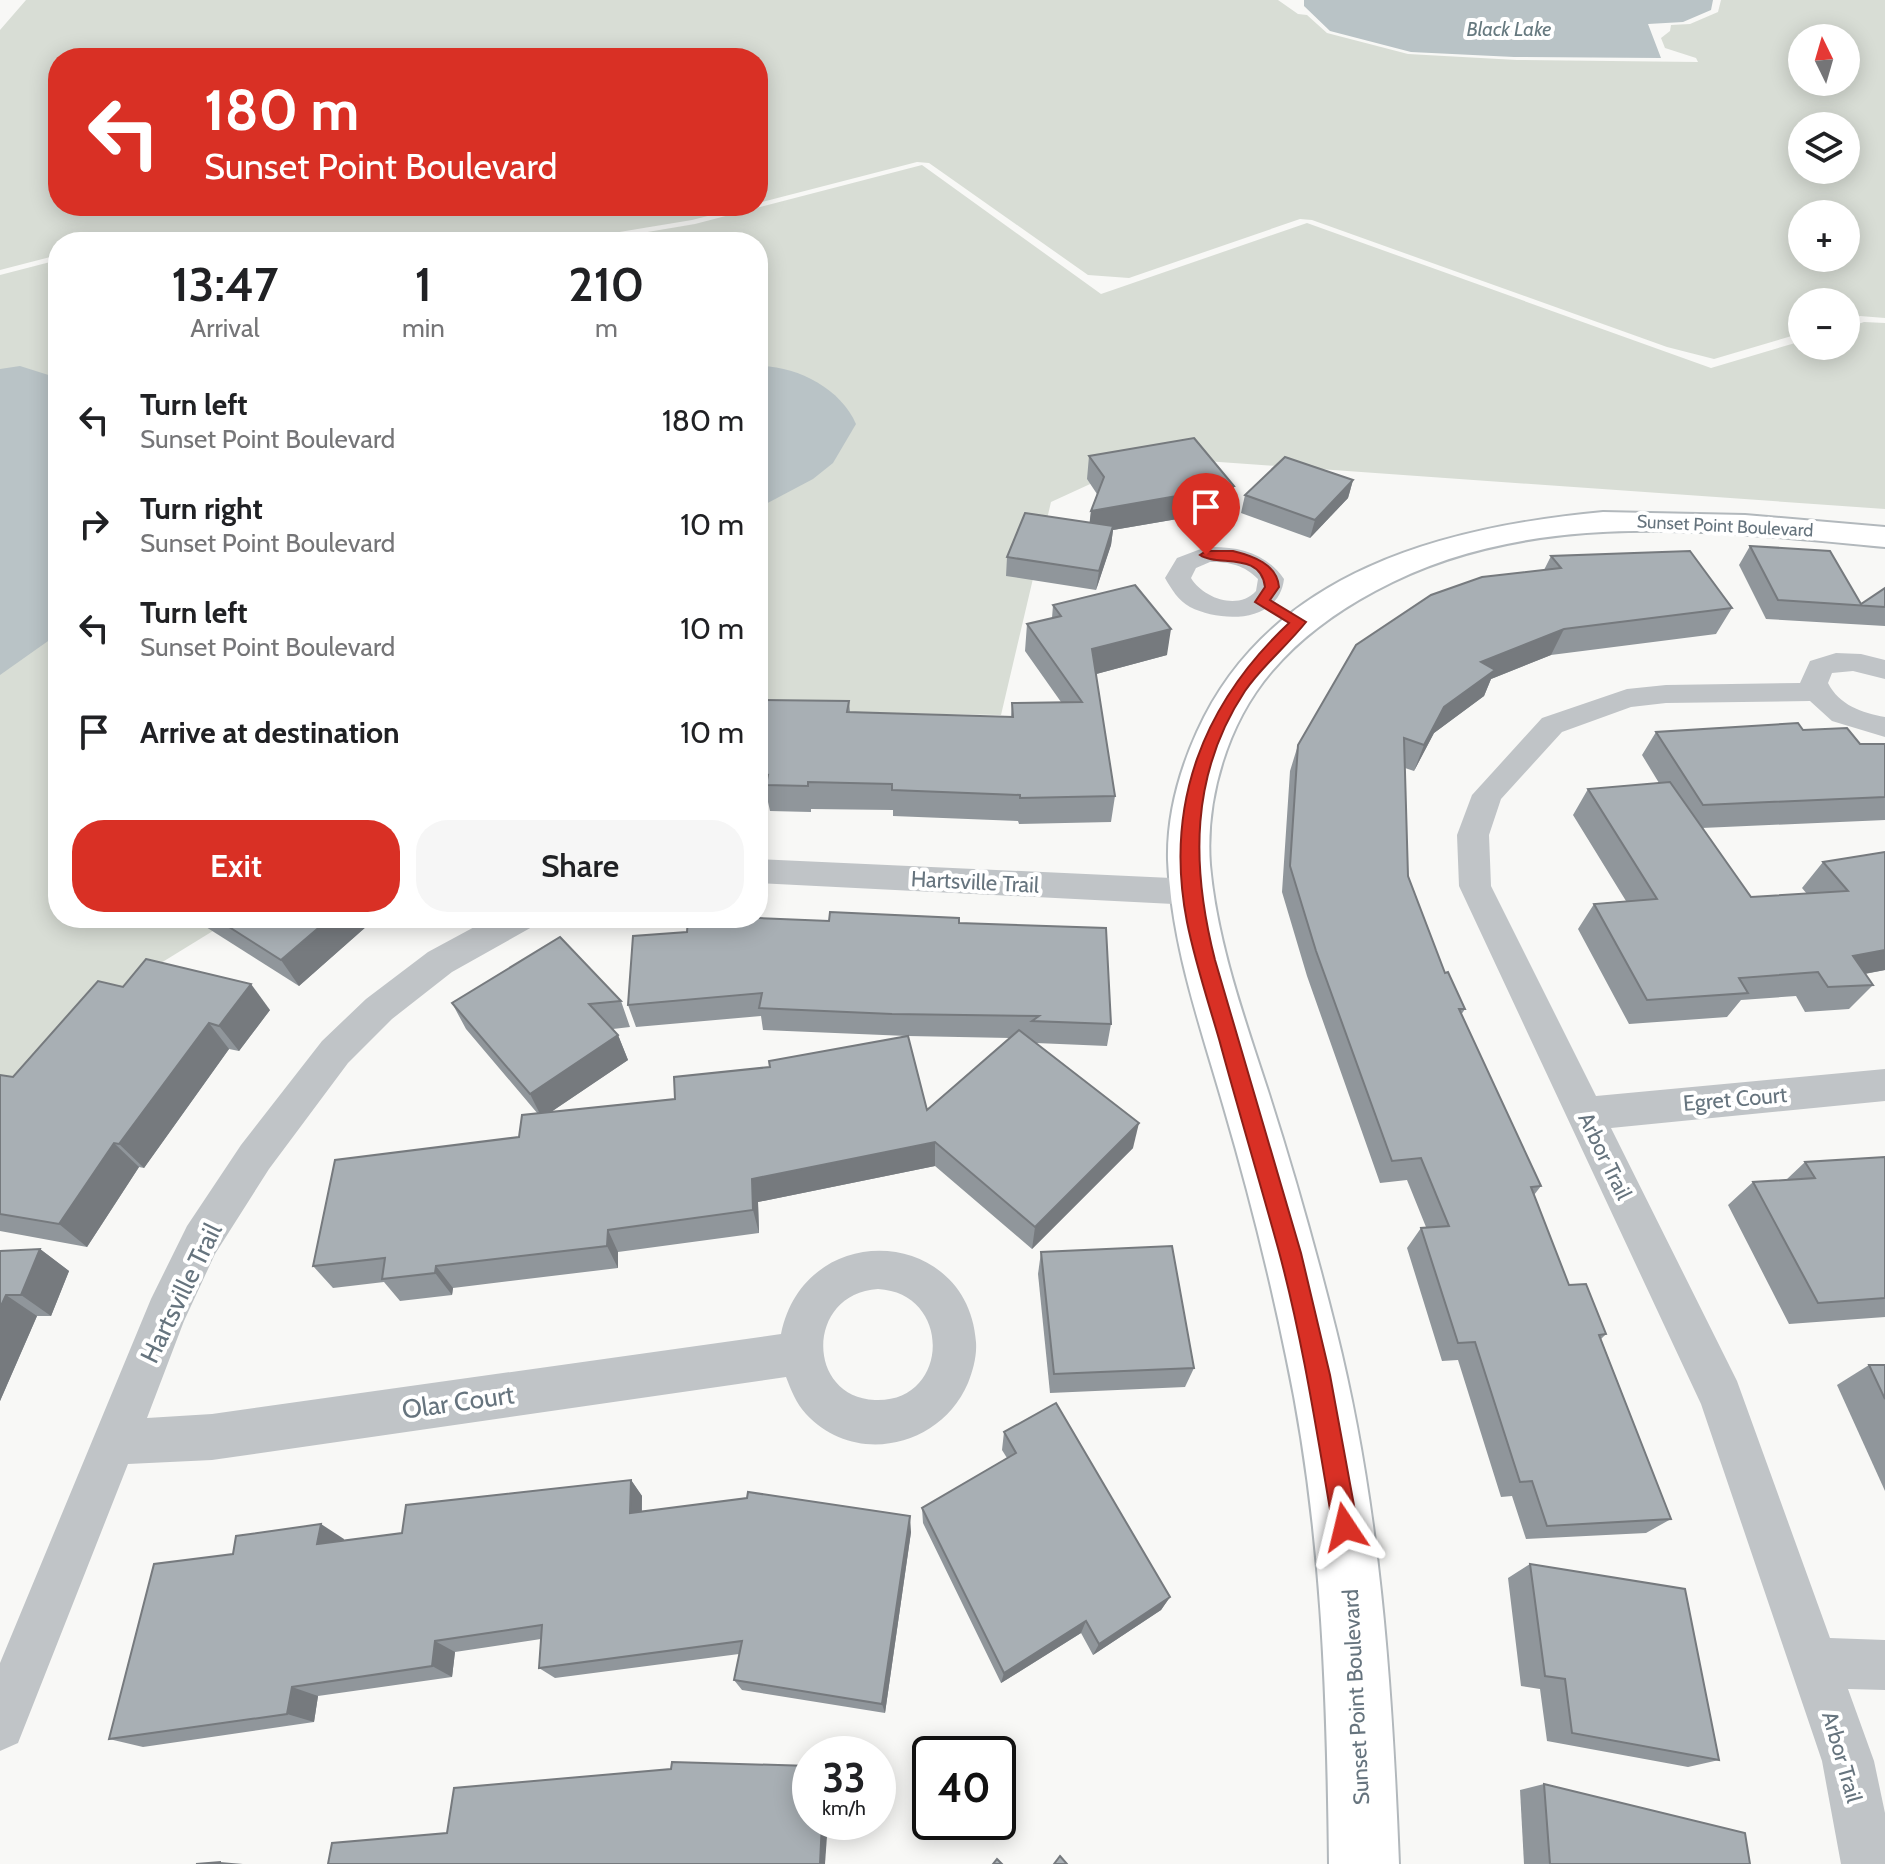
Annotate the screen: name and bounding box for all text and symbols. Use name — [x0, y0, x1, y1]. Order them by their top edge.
water label: Black Lake — [1466, 17, 1552, 41]
north arrow — [1788, 24, 1860, 96]
map controls — [1788, 24, 1860, 360]
text: 180 m — [204, 76, 359, 144]
icon: left — [72, 80, 176, 184]
button: layers — [1788, 112, 1860, 184]
text: Sunset Point Boulevard — [204, 144, 557, 188]
button: + — [1788, 200, 1860, 272]
text: 13:47 — [172, 255, 278, 313]
text: 1 — [415, 255, 432, 313]
text: 210 — [568, 255, 644, 313]
button: − — [1788, 288, 1860, 360]
text: Arrival — [190, 312, 260, 344]
text: min — [402, 312, 445, 344]
text: m — [595, 312, 618, 344]
text: Turn left — [140, 386, 248, 423]
icon: left — [72, 398, 116, 442]
text: 180 m — [662, 402, 744, 439]
text: Sunset Point Boulevard — [140, 423, 395, 455]
pin — [1172, 473, 1240, 555]
icon: arrive — [1184, 485, 1228, 529]
text: Turn right — [140, 490, 263, 527]
icon: right — [72, 502, 116, 546]
text: 10 m — [680, 506, 744, 543]
street label: Sunset Point Boulevard — [1636, 510, 1814, 542]
text: Sunset Point Boulevard — [140, 527, 395, 559]
text: Turn left — [140, 594, 248, 631]
icon: left — [72, 606, 116, 650]
text: 10 m — [680, 610, 744, 647]
text: Sunset Point Boulevard — [140, 631, 395, 663]
icon: arrive — [72, 710, 116, 754]
text: Arrive at destination — [140, 714, 400, 751]
text: 10 m — [680, 714, 744, 751]
button: Exit — [72, 820, 400, 912]
button: Share — [416, 820, 744, 912]
street label: Hartsville Trail — [910, 865, 1041, 899]
street label: Egret Court — [1682, 1081, 1789, 1117]
street label: Arbor Trail — [1572, 1108, 1638, 1205]
street label: Hartsville Trail — [133, 1218, 229, 1368]
street label: Olar Court — [400, 1378, 516, 1426]
position arrow — [1303, 1485, 1387, 1569]
street label: Sunset Point Boulevard — [1337, 1588, 1375, 1806]
street label: Arbor Trail — [1816, 1708, 1868, 1807]
speed limit sign: 40 — [912, 1736, 1016, 1840]
text: 33 — [822, 1753, 866, 1802]
text: km/h — [822, 1796, 866, 1820]

